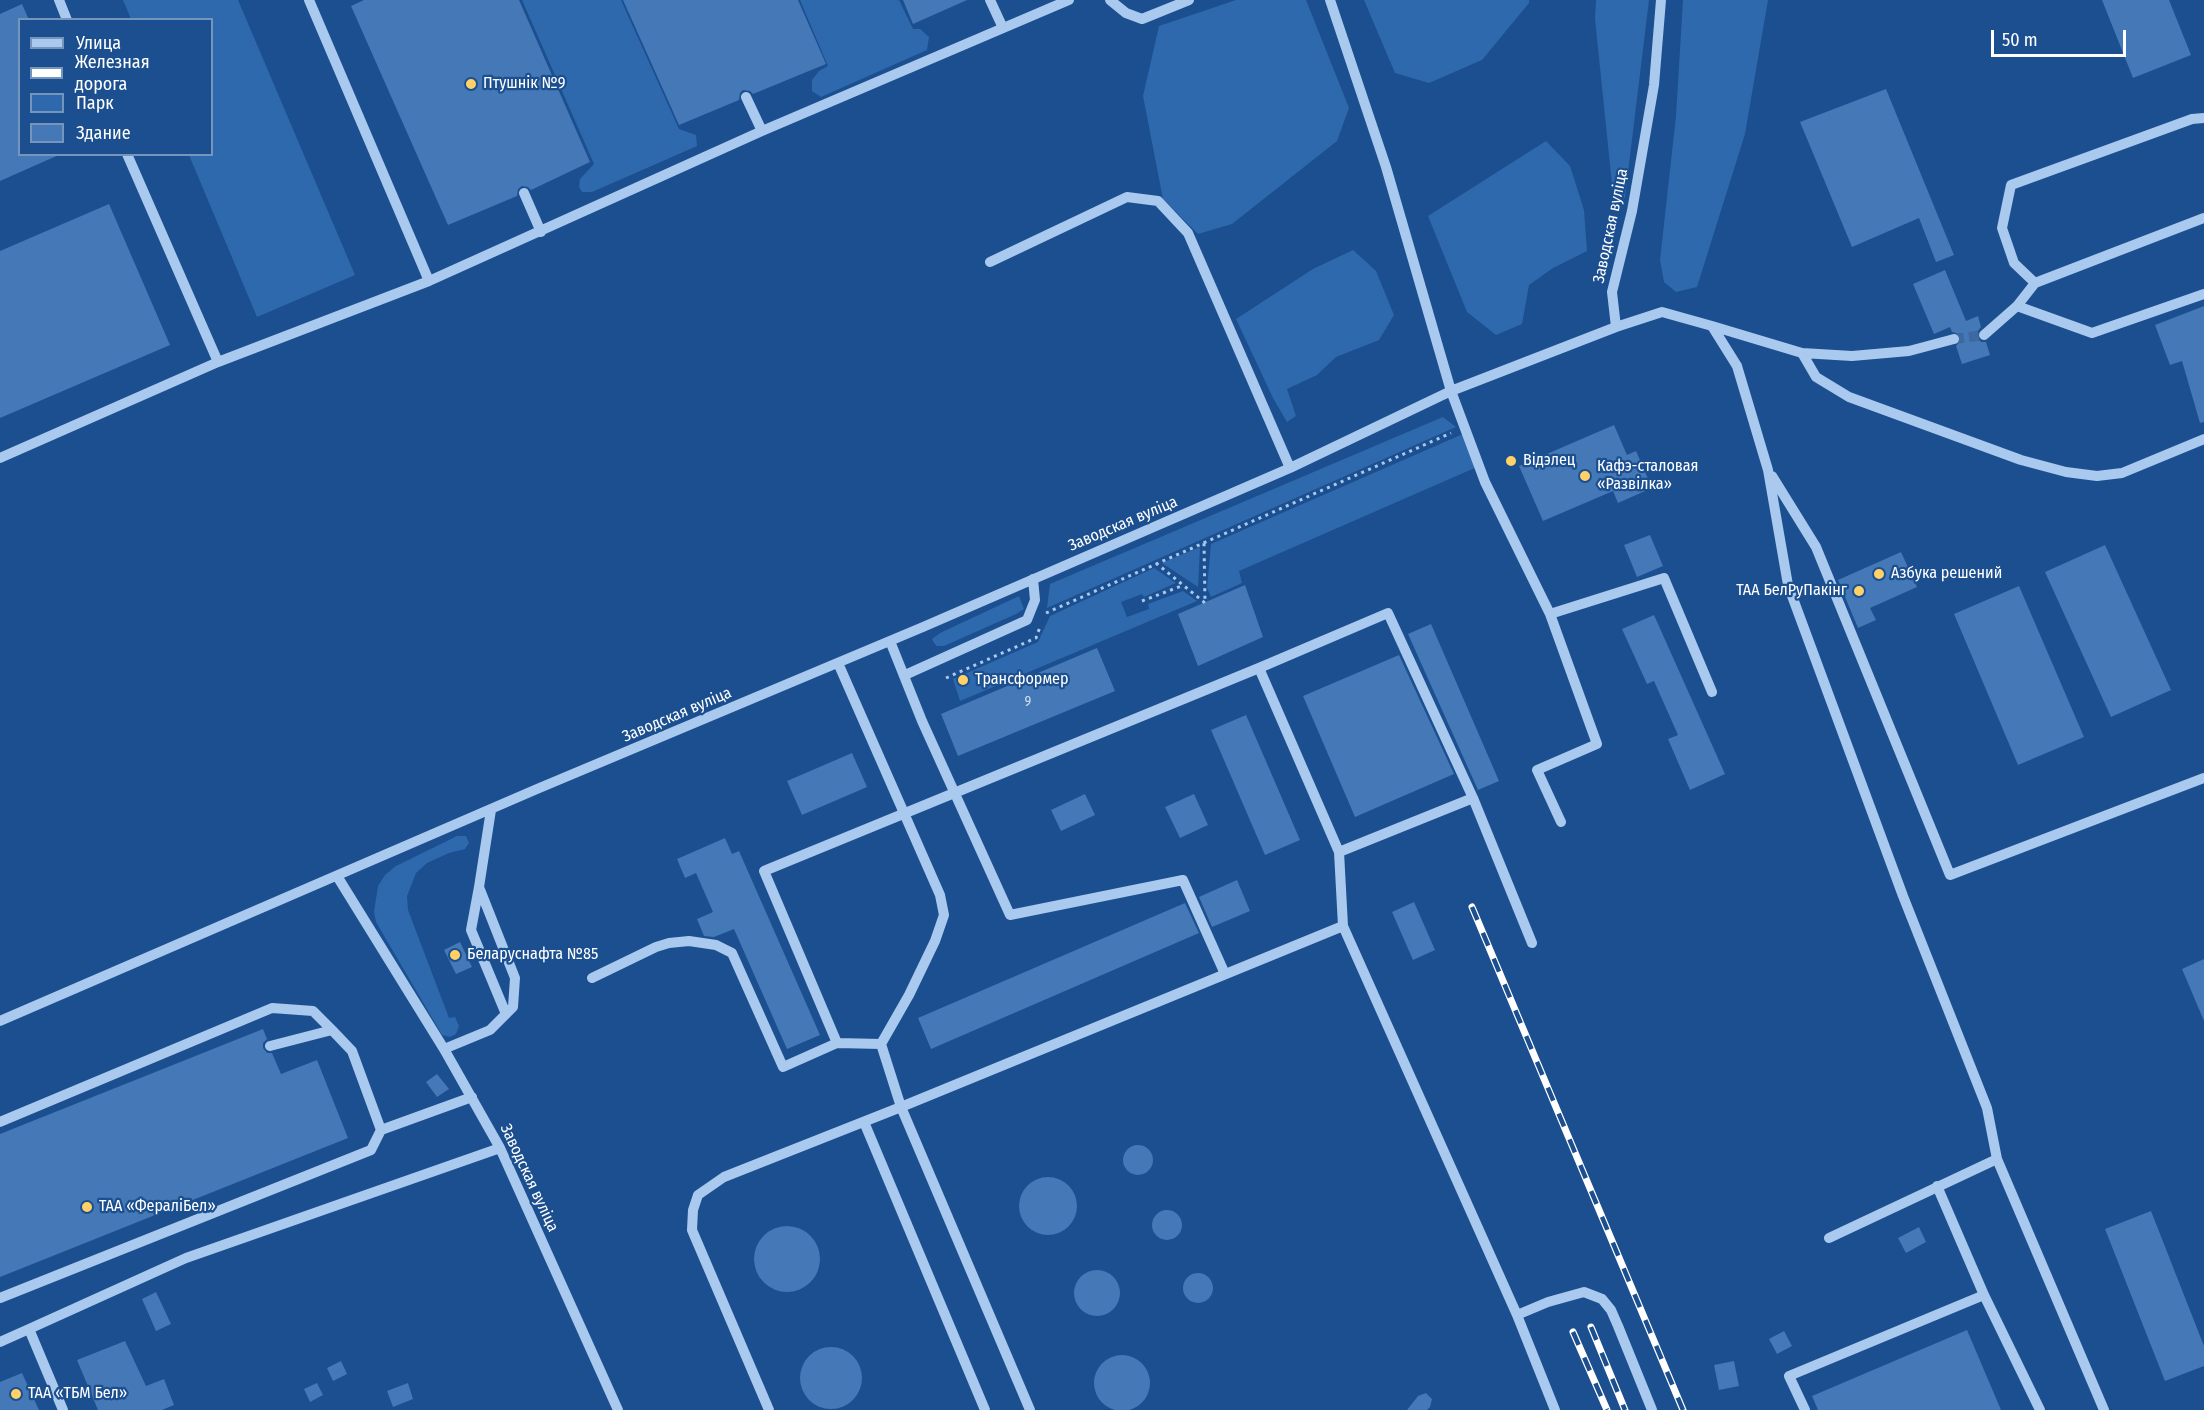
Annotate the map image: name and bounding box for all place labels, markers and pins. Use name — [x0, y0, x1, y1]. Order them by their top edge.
place label: Птушнік №9 — [483, 74, 565, 94]
marker: Птушнік №9 — [464, 77, 478, 91]
place label: Відэлец — [1523, 451, 1575, 471]
marker: Відэлец — [1504, 454, 1518, 468]
place label: Кафэ-сталовая «Развілка» — [1597, 457, 1698, 495]
marker: Кафэ-сталовая «Развілка» — [1578, 469, 1592, 483]
place label: Азбука решений — [1891, 564, 2002, 584]
marker: Азбука решений — [1872, 567, 1886, 581]
place label: ТАА БелРуПакінг — [1736, 581, 1847, 601]
marker: ТАА БелРуПакінг — [1852, 584, 1866, 598]
place label: Трансформер — [975, 670, 1069, 690]
marker: Трансформер — [956, 673, 970, 687]
place label: Беларуснафта №85 — [467, 945, 598, 965]
marker: Беларуснафта №85 — [448, 948, 462, 962]
place label: ТАА «ФераліБел» — [99, 1197, 216, 1217]
marker: ТАА «ФераліБел» — [80, 1200, 94, 1214]
place label: ТАА «ТБМ Бел» — [28, 1384, 127, 1404]
marker: ТАА «ТБМ Бел» — [9, 1387, 23, 1401]

